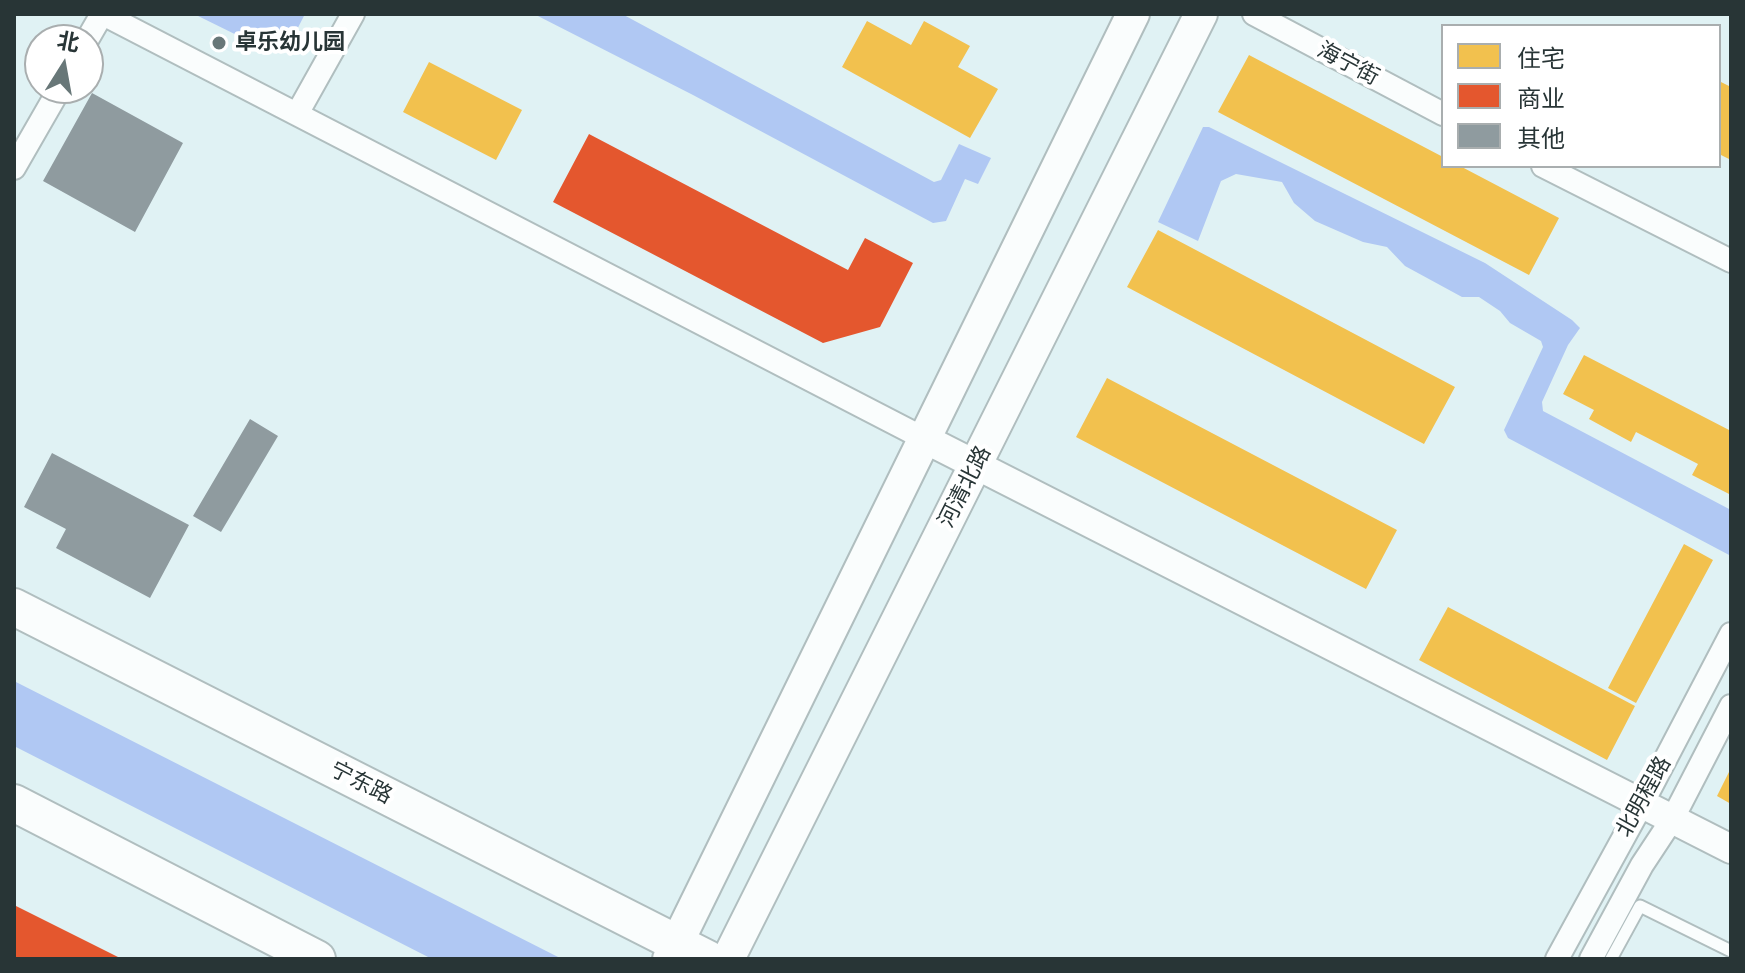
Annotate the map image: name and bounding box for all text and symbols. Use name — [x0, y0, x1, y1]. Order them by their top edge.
north arrow — [24, 24, 104, 104]
legend — [1441, 24, 1721, 168]
text: 北 — [55, 27, 82, 57]
place label: 卓乐幼儿园 — [235, 30, 345, 56]
marker: 卓乐幼儿园 — [210, 34, 228, 52]
street label: 海宁街 — [1313, 37, 1383, 91]
text: 住宅 — [1517, 44, 1565, 73]
text: 商业 — [1517, 84, 1565, 113]
text: 其他 — [1517, 124, 1565, 153]
street label: 河清北路 — [933, 442, 997, 532]
street label: 北明程路 — [1611, 752, 1677, 842]
street label: 宁东路 — [326, 756, 396, 810]

